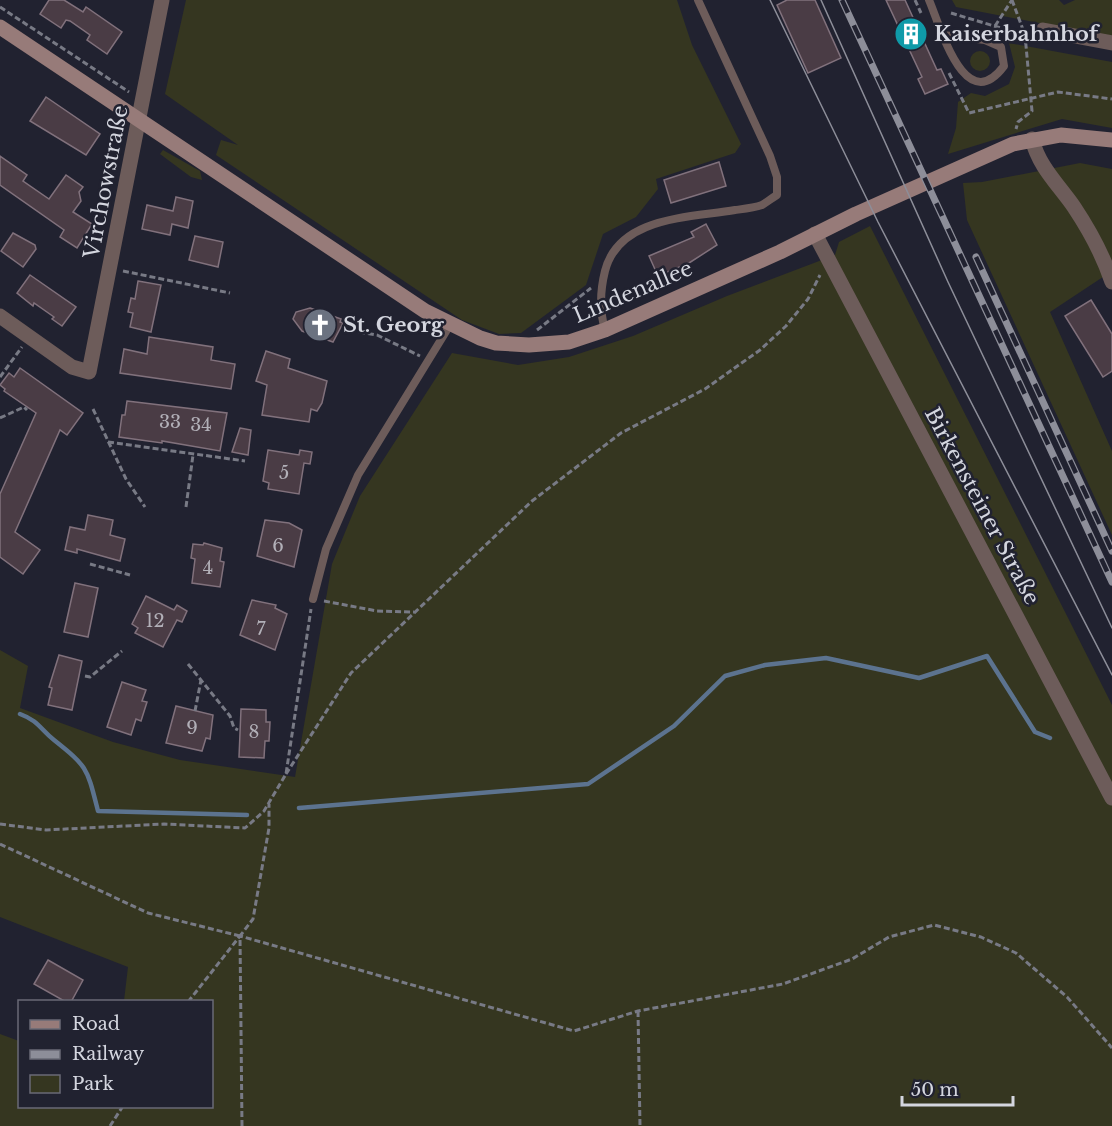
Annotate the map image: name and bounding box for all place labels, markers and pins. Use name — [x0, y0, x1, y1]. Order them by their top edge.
building icon: Kaiserbahnhof — [893, 16, 929, 52]
place label: Kaiserbahnhof — [934, 21, 1101, 47]
church icon: St. Georg — [302, 307, 338, 343]
place label: St. Georg — [343, 312, 445, 338]

